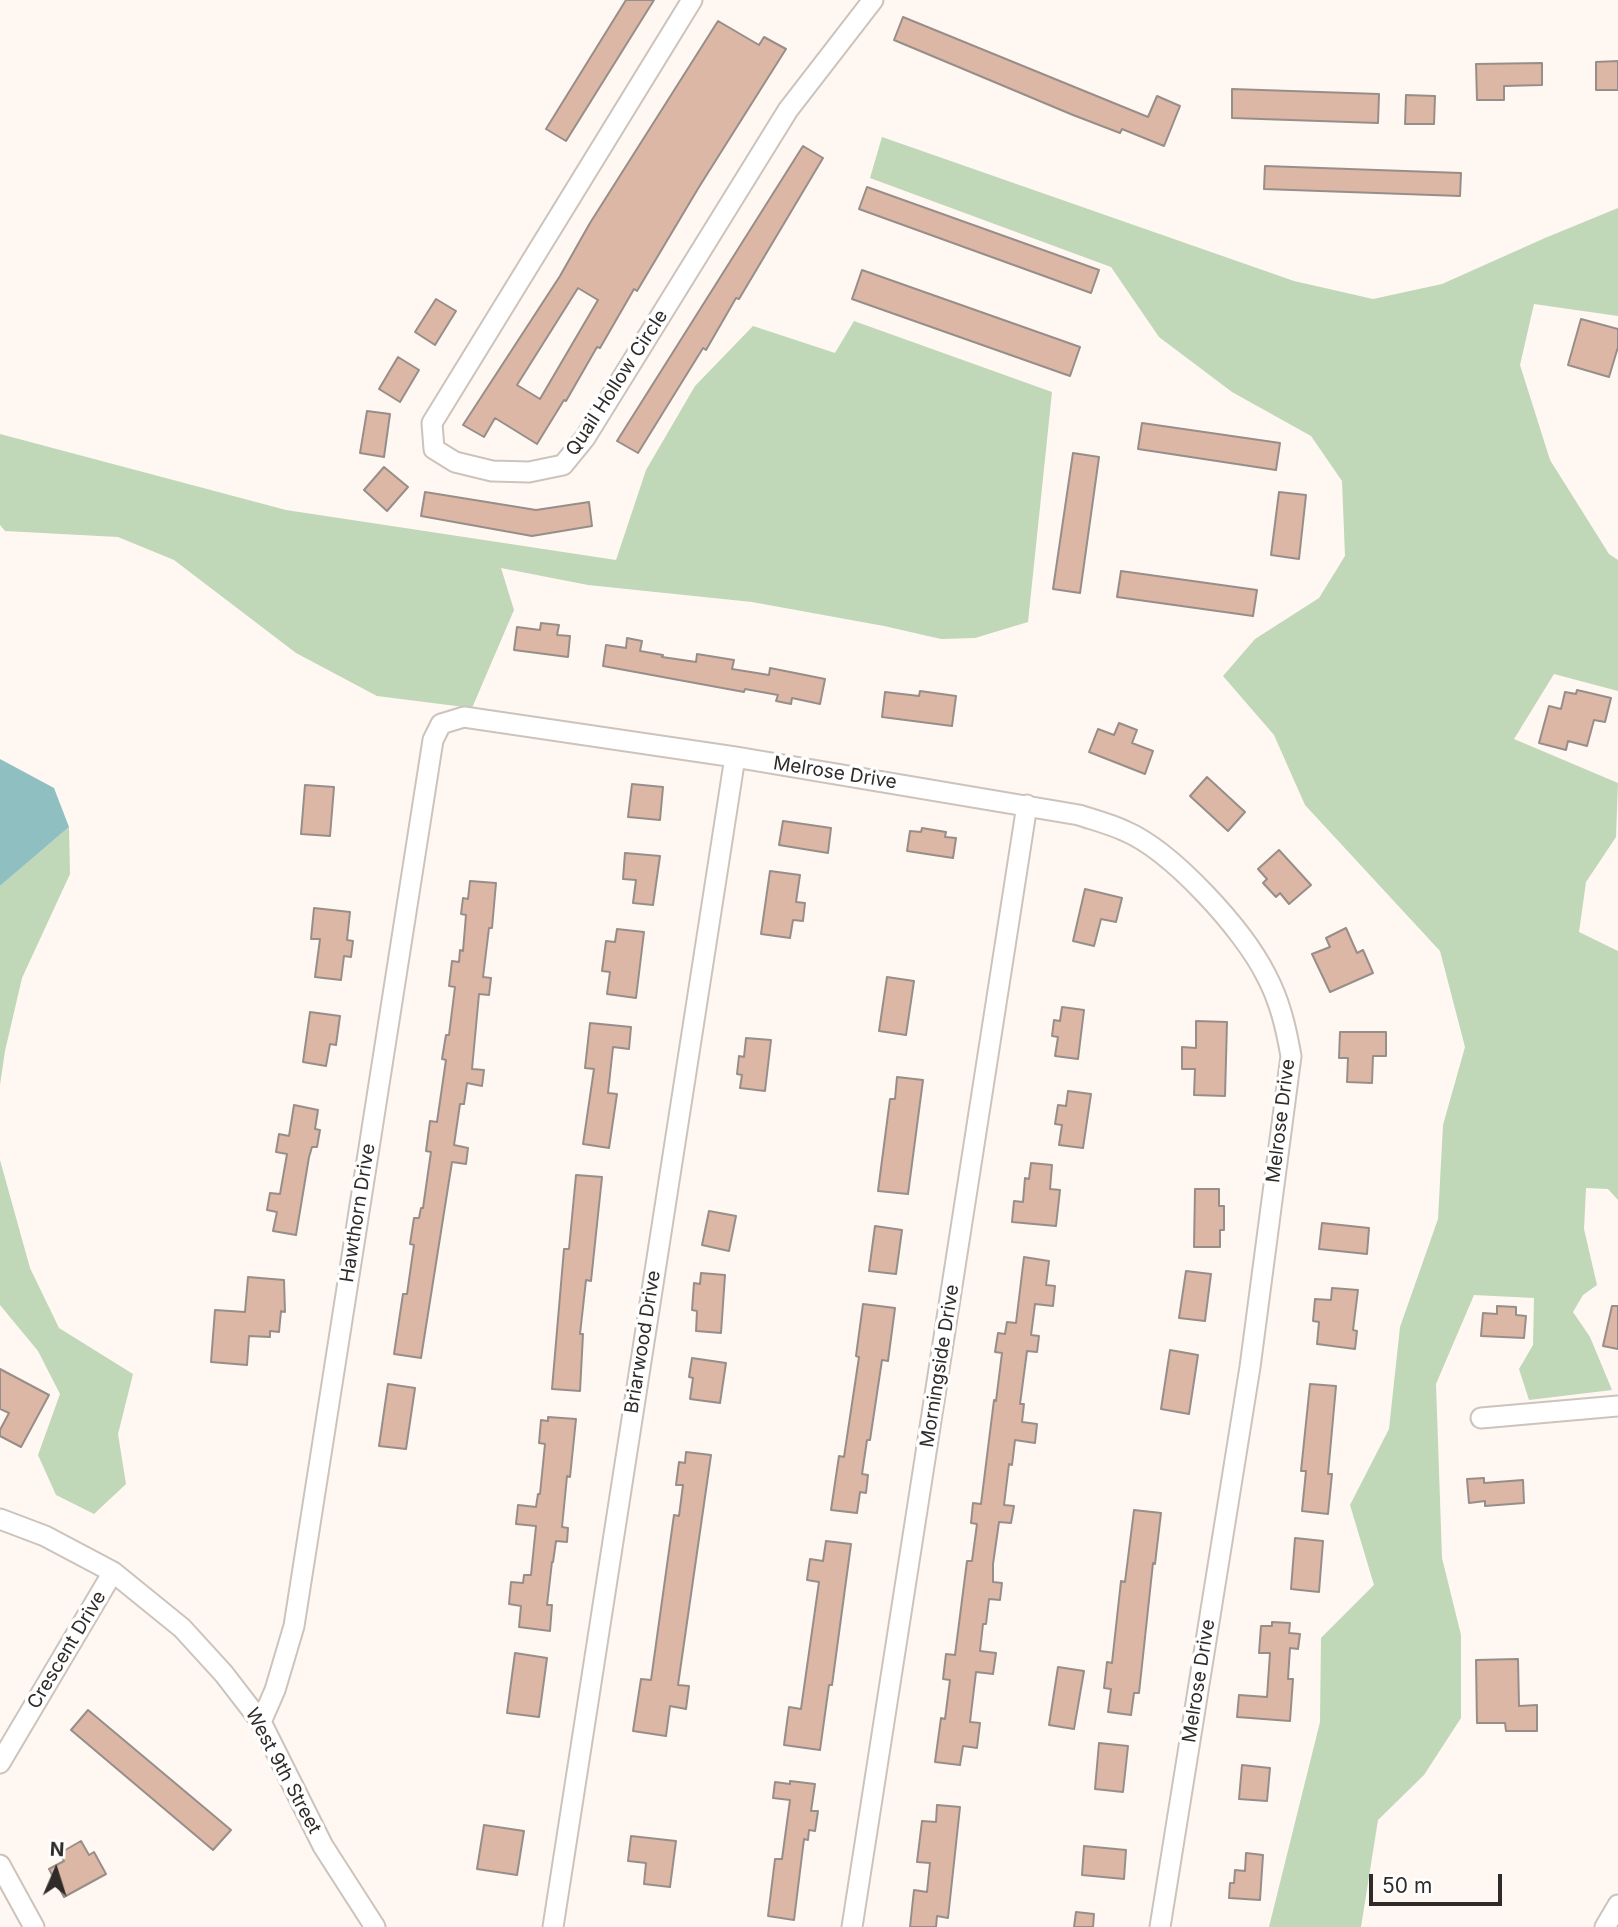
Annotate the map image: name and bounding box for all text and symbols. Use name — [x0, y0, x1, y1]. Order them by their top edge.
street label: Quail Hollow Circle — [561, 306, 673, 460]
street label: Melrose Drive — [772, 752, 898, 794]
street label: Melrose Drive — [1262, 1058, 1300, 1184]
street label: Hawthorn Drive — [336, 1142, 380, 1284]
street label: Briarwood Drive — [620, 1269, 666, 1415]
street label: Morningside Drive — [916, 1283, 964, 1449]
street label: Crescent Drive — [23, 1587, 111, 1713]
street label: Melrose Drive — [1178, 1618, 1220, 1744]
street label: West 9th Street — [240, 1704, 326, 1838]
north arrow — [21, 1836, 91, 1906]
text: N — [49, 1838, 65, 1861]
scale bar — [1373, 1860, 1506, 1904]
text: 50 m — [1382, 1873, 1432, 1898]

